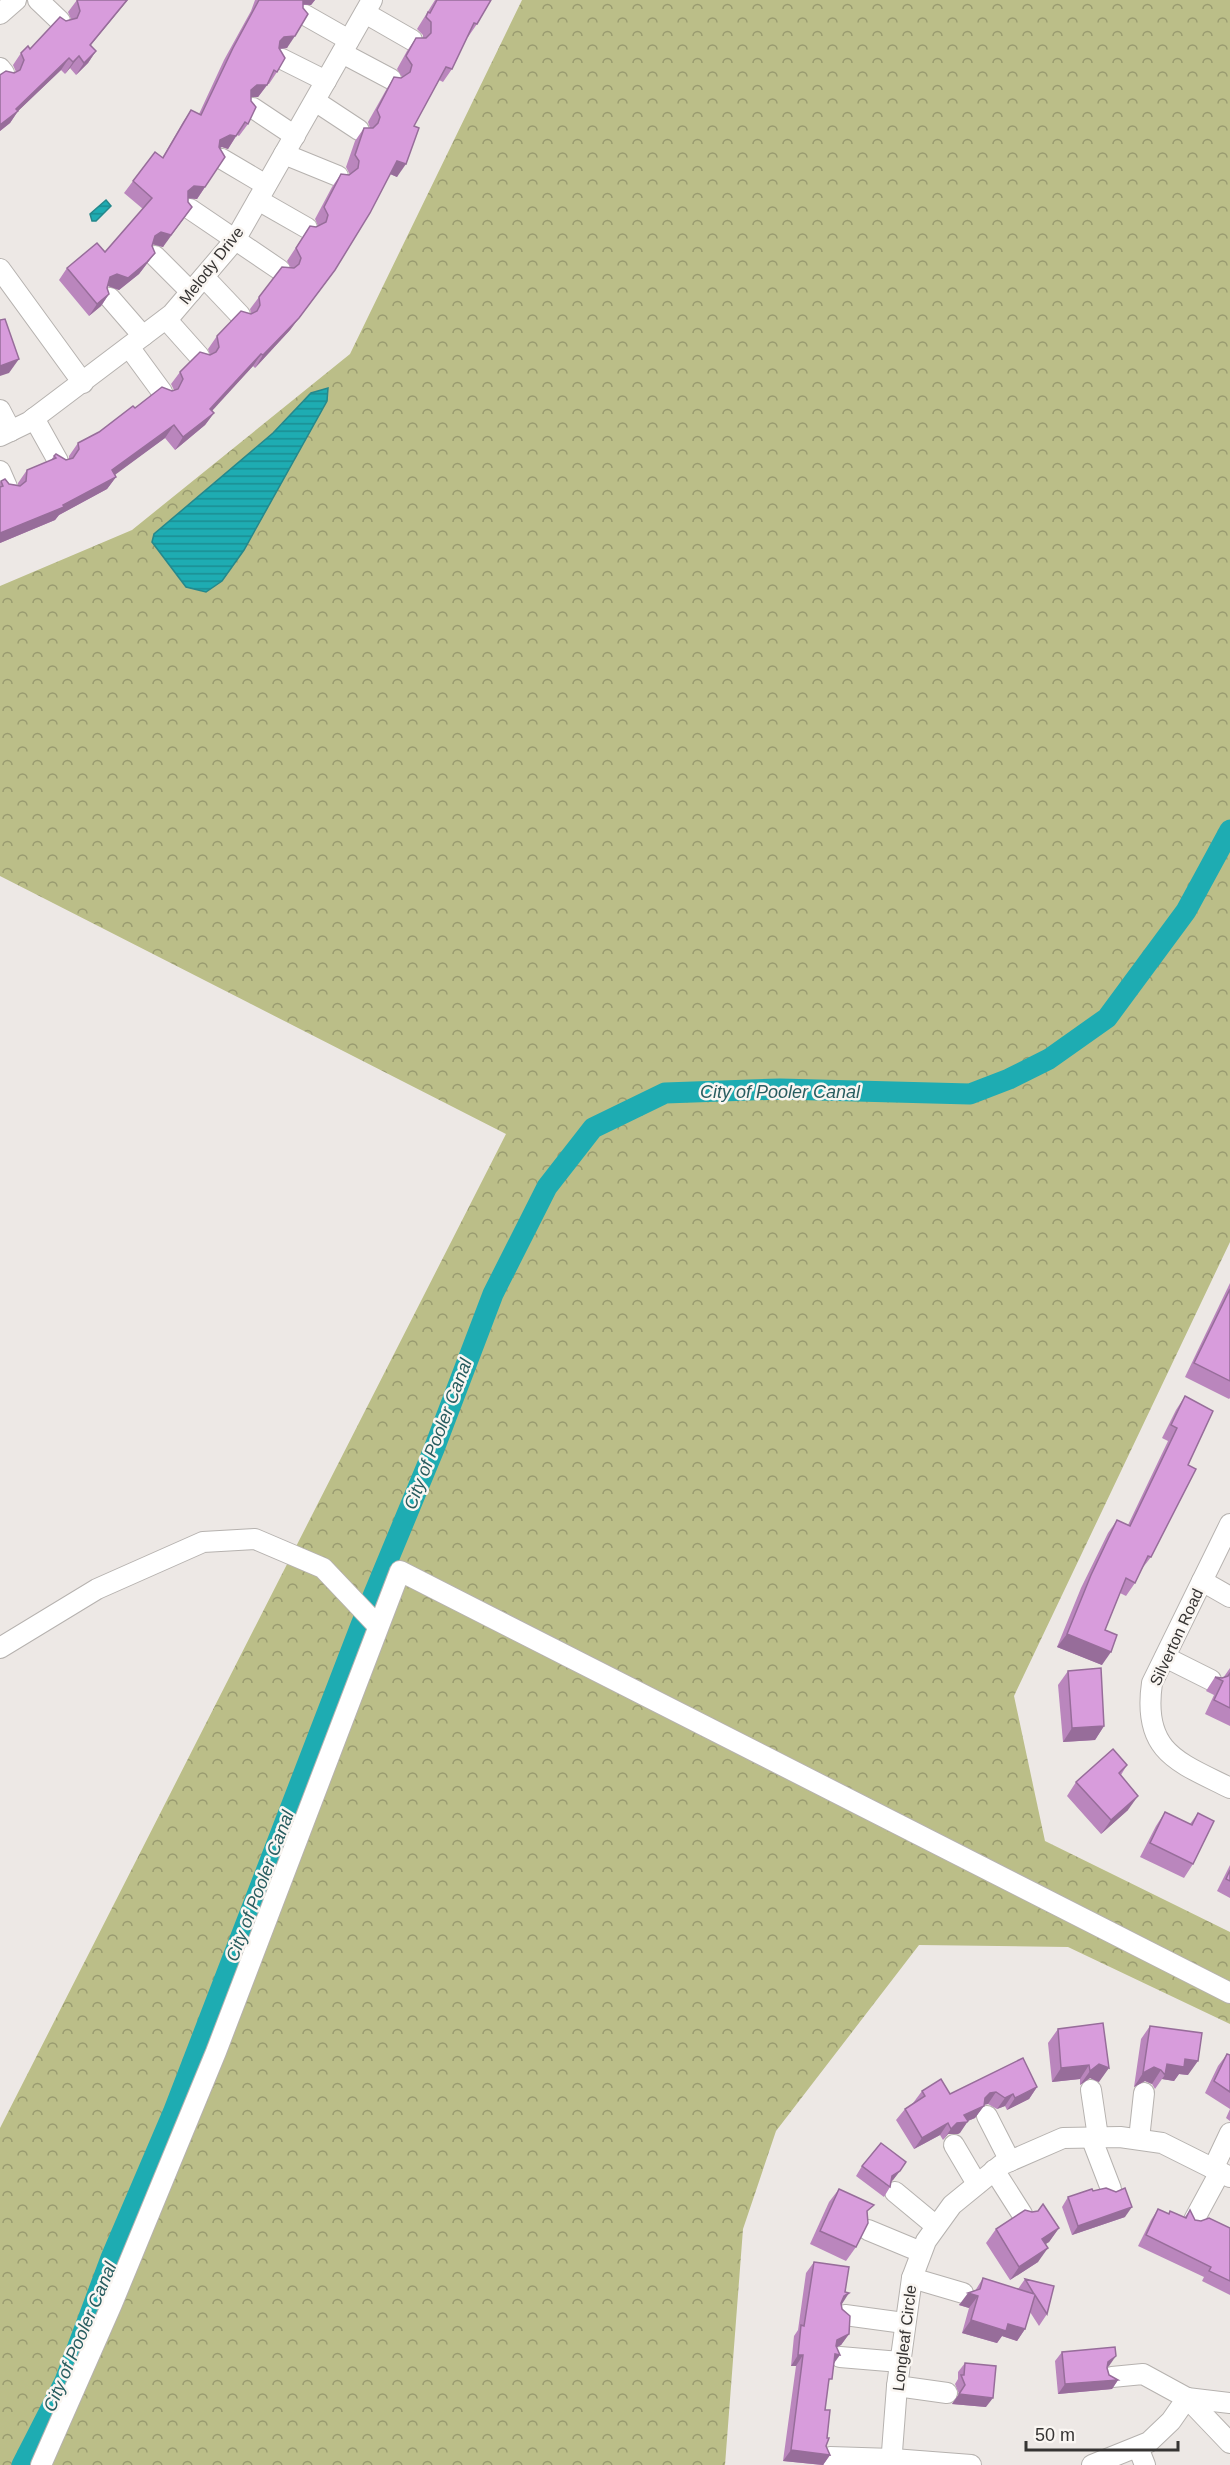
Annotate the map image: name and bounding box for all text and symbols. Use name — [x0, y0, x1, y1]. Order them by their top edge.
street label: Melody Drive — [176, 223, 247, 307]
water label: City of Pooler Canal — [700, 1082, 861, 1102]
water label: City of Pooler Canal — [400, 1355, 476, 1512]
street label: Silverton Road — [1147, 1586, 1206, 1688]
water label: City of Pooler Canal — [222, 1807, 298, 1964]
water label: City of Pooler Canal — [40, 2258, 121, 2415]
street label: Longleaf Circle — [890, 2284, 919, 2392]
scale bar — [1026, 2414, 1178, 2452]
text: 50 m — [1035, 2425, 1075, 2445]

